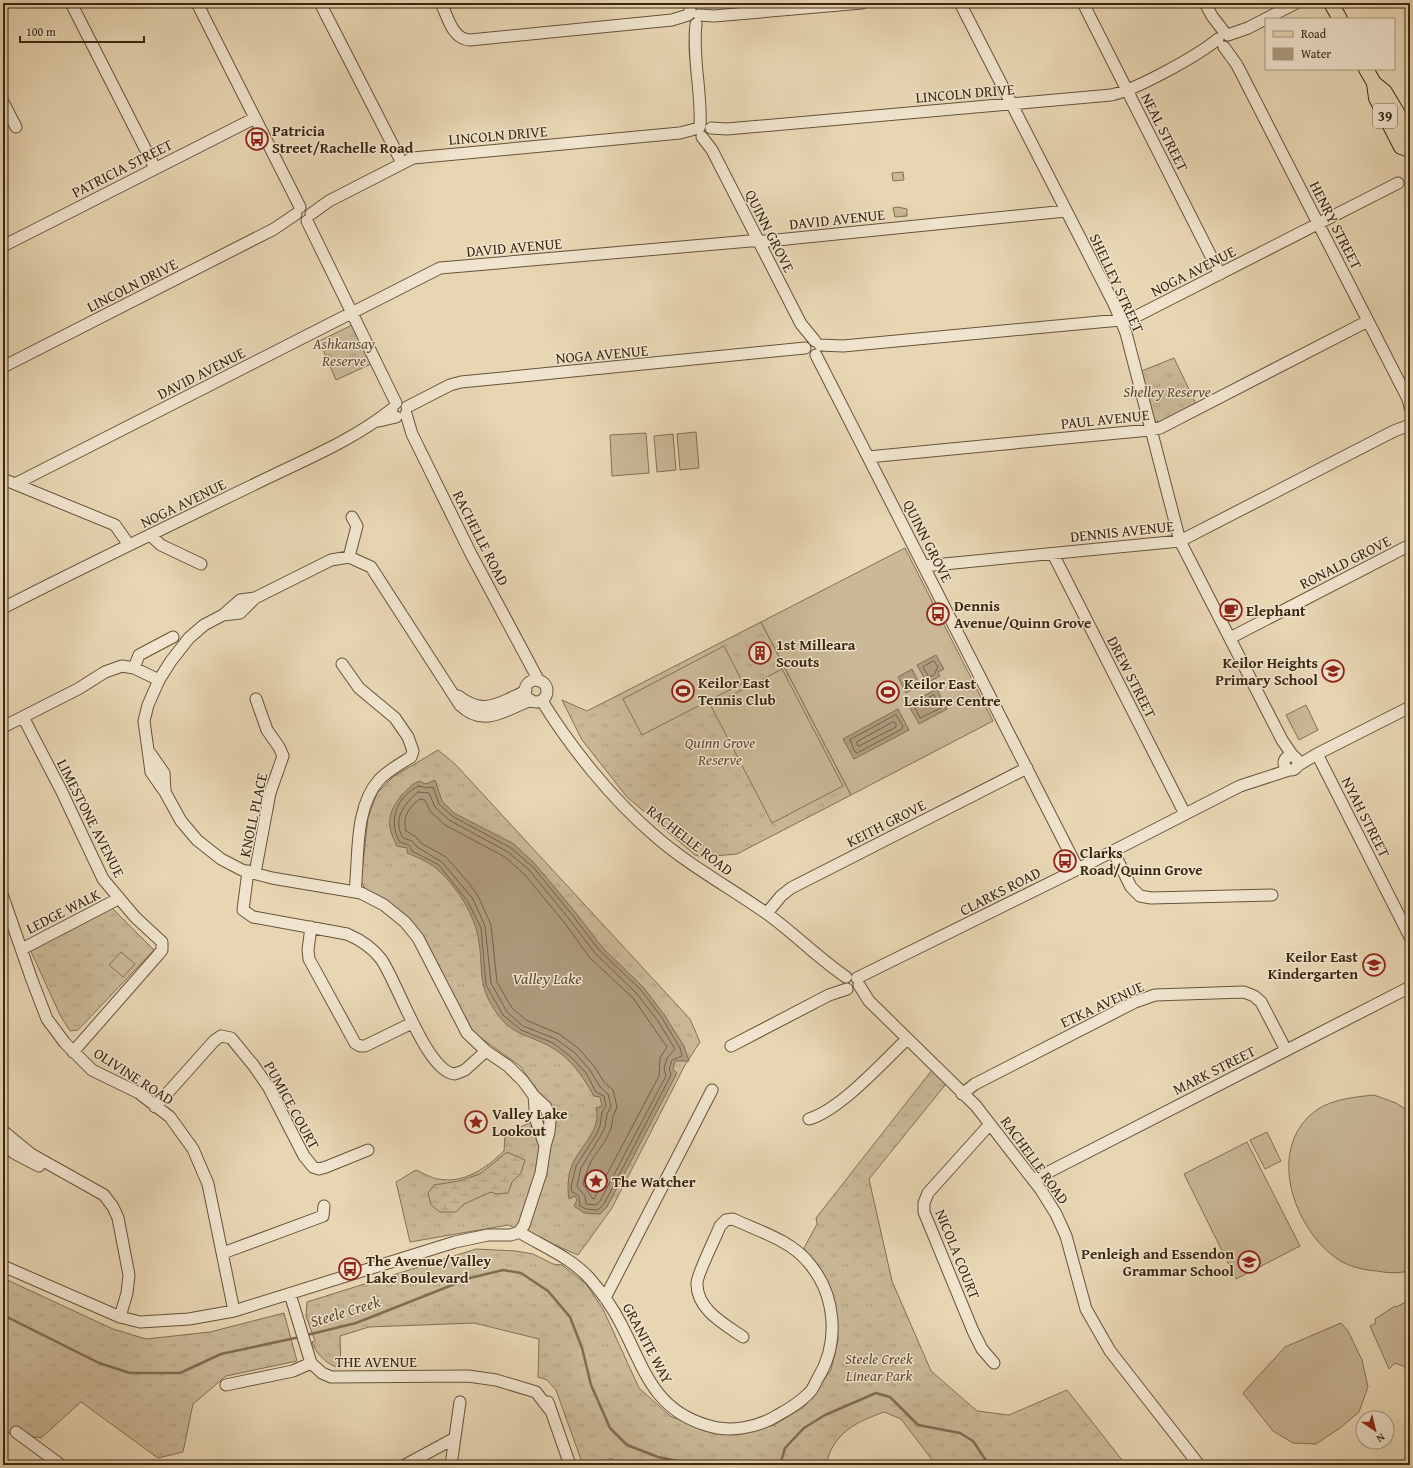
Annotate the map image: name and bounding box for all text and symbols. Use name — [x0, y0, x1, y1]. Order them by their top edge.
scale bar — [20, 18, 144, 44]
legend — [1265, 18, 1395, 70]
text: 100 m — [26, 23, 56, 40]
text: Road — [1301, 25, 1327, 42]
text: Water — [1301, 45, 1331, 62]
street label: LINCOLN DRIVE — [915, 78, 1016, 108]
street label: NEAL STREET — [1136, 89, 1194, 175]
road number: 39 — [1373, 104, 1397, 128]
place label: Patricia Street/Rachelle Road — [272, 120, 414, 158]
street label: LINCOLN DRIVE — [448, 120, 549, 150]
bus stop icon: Patricia Street/Rachelle Road — [244, 126, 270, 152]
street label: PATRICIA STREET — [68, 133, 176, 202]
street label: HENRY STREET — [1305, 177, 1367, 273]
street label: QUINN GROVE — [740, 186, 800, 276]
street label: DAVID AVENUE — [788, 203, 886, 234]
street label: SHELLEY STREET — [1085, 230, 1149, 337]
street label: DAVID AVENUE — [465, 232, 563, 262]
street label: NOGA AVENUE — [1147, 240, 1239, 301]
street label: LINCOLN DRIVE — [83, 253, 181, 317]
park label: Ashkansay Reserve — [312, 333, 375, 371]
street label: NOGA AVENUE — [555, 339, 650, 369]
street label: DAVID AVENUE — [153, 342, 249, 404]
park label: Shelley Reserve — [1123, 381, 1211, 402]
street label: PAUL AVENUE — [1060, 404, 1151, 434]
street label: NOGA AVENUE — [137, 473, 230, 533]
street label: RACHELLE ROAD — [448, 487, 514, 589]
street label: QUINN GROVE — [898, 496, 958, 586]
street label: DENNIS AVENUE — [1069, 515, 1175, 547]
street label: RONALD GROVE — [1296, 530, 1395, 594]
place label: Dennis Avenue/Quinn Grove — [954, 595, 1091, 633]
cafe icon: Elephant — [1218, 597, 1244, 623]
place label: Elephant — [1246, 600, 1306, 621]
bus stop icon: Dennis Avenue/Quinn Grove — [925, 601, 951, 627]
street label: DREW STREET — [1102, 632, 1162, 722]
place label: 1st Milleara Scouts — [776, 634, 856, 672]
building icon: 1st Milleara Scouts — [747, 640, 773, 666]
place label: Keilor Heights Primary School — [1215, 652, 1318, 690]
school or university icon: Keilor Heights Primary School — [1320, 658, 1346, 684]
place label: Keilor East Tennis Club — [698, 672, 776, 710]
place label: Keilor East Leisure Centre — [904, 673, 1001, 711]
sports icon: Keilor East Tennis Club — [670, 678, 696, 704]
sports icon: Keilor East Leisure Centre — [875, 679, 901, 705]
park label: Quinn Grove Reserve — [685, 732, 755, 770]
street label: LIMESTONE AVENUE — [52, 755, 130, 881]
street label: KNOLL PLACE — [234, 771, 272, 859]
street label: NYAH STREET — [1337, 773, 1396, 861]
street label: KEITH GROVE — [843, 794, 930, 852]
street label: RACHELLE ROAD — [642, 800, 738, 880]
place label: Clarks Road/Quinn Grove — [1080, 842, 1203, 880]
bus stop icon: Clarks Road/Quinn Grove — [1052, 848, 1078, 874]
street label: CLARKS ROAD — [956, 862, 1044, 920]
street label: LEDGE WALK — [22, 883, 104, 939]
place label: Keilor East Kindergarten — [1268, 946, 1358, 984]
school or university icon: Keilor East Kindergarten — [1361, 952, 1387, 978]
water label: Valley Lake — [512, 966, 582, 990]
street label: ETKA AVENUE — [1057, 975, 1148, 1033]
street label: MARK STREET — [1169, 1040, 1259, 1100]
street label: OLIVINE ROAD — [90, 1042, 178, 1110]
street label: PUMICE COURT — [259, 1057, 325, 1153]
place label: Valley Lake Lookout — [492, 1103, 568, 1141]
place icon: Valley Lake Lookout — [463, 1109, 489, 1135]
street label: RACHELLE ROAD — [996, 1112, 1074, 1208]
place icon: The Watcher — [583, 1168, 609, 1194]
place label: The Watcher — [612, 1171, 696, 1192]
street label: NICOLA COURT — [930, 1206, 986, 1303]
place label: Penleigh and Essendon Grammar School — [1081, 1243, 1234, 1281]
school or university icon: Penleigh and Essendon Grammar School — [1236, 1249, 1262, 1275]
place label: The Avenue/Valley Lake Boulevard — [366, 1250, 491, 1288]
bus stop icon: The Avenue/Valley Lake Boulevard — [337, 1256, 363, 1282]
water label: Steele Creek — [307, 1289, 384, 1333]
street label: GRANITE WAY — [618, 1299, 678, 1387]
park label: Steele Creek Linear Park — [845, 1348, 913, 1386]
street label: THE AVENUE — [335, 1351, 417, 1372]
north arrow — [1355, 1410, 1395, 1450]
text: N — [1373, 1430, 1388, 1447]

